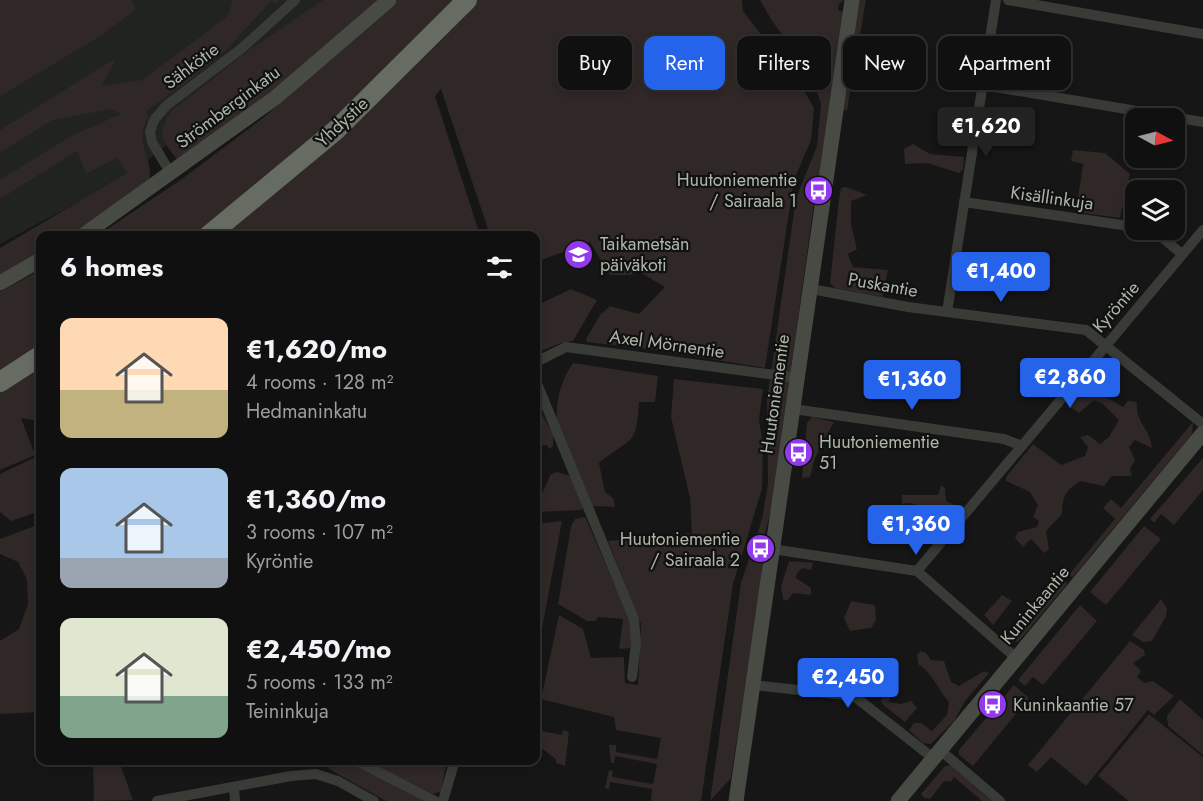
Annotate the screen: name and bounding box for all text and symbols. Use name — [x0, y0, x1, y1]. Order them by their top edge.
street label: Sähkötie — [158, 36, 224, 96]
chip: Buy — [558, 36, 632, 90]
chip: Rent — [644, 36, 725, 90]
chip: Filters — [737, 36, 831, 90]
chip: New — [843, 36, 926, 90]
chip: Apartment — [938, 36, 1071, 90]
street label: Strömberginkatu — [171, 59, 285, 155]
street label: Yhdystie — [310, 91, 374, 153]
pin: €1,620 — [937, 107, 1035, 158]
north arrow — [1125, 108, 1185, 168]
map controls — [1125, 108, 1185, 240]
text: €1,620 — [951, 112, 1021, 141]
place label: Huutoniementie / Sairaala 1 — [677, 167, 797, 214]
bus stop icon: Huutoniementie / Sairaala 1 — [802, 174, 834, 206]
street label: Kisällinkuja — [1009, 179, 1095, 217]
button: layers — [1125, 180, 1185, 240]
place label: Taikametsän päiväkoti — [600, 231, 690, 278]
school or university icon: Taikametsän päiväkoti — [563, 238, 595, 270]
text: 6 homes — [60, 248, 163, 286]
icon: filters — [483, 251, 516, 284]
pin: €1,400 — [952, 252, 1050, 303]
text: €1,400 — [966, 257, 1036, 286]
street label: Puskantie — [846, 266, 920, 304]
street label: Kyröntie — [1086, 276, 1146, 338]
street label: Axel Mörnentie — [608, 323, 726, 365]
text: €1,620/mo — [246, 330, 387, 368]
street label: Huutoniementie — [754, 333, 796, 455]
icon: home — [108, 342, 180, 414]
pin: €2,860 — [1021, 358, 1119, 409]
pin: €1,360 — [863, 360, 961, 411]
text: €2,860 — [1034, 363, 1106, 392]
text: €1,360 — [878, 365, 946, 394]
text: 4 rooms · 128 m² — [246, 368, 394, 397]
text: Hedmaninkatu — [246, 397, 367, 426]
place label: Huutoniementie 51 — [819, 429, 939, 476]
bus stop icon: Huutoniementie 51 — [782, 436, 814, 468]
text: €1,360/mo — [246, 480, 386, 518]
icon: home — [108, 492, 180, 564]
pin: €1,360 — [867, 505, 965, 556]
text: €1,360 — [882, 510, 950, 539]
text: 3 rooms · 107 m² — [246, 518, 393, 547]
place label: Huutoniementie / Sairaala 2 — [620, 526, 740, 573]
bus stop icon: Huutoniementie / Sairaala 2 — [745, 533, 777, 565]
text: Kyröntie — [246, 547, 313, 576]
street label: Kuninkaantie — [994, 560, 1076, 650]
text: €2,450/mo — [246, 630, 391, 668]
icon: home — [108, 642, 180, 714]
pin: €2,450 — [799, 658, 897, 709]
text: €2,450 — [812, 663, 884, 692]
text: 5 rooms · 133 m² — [246, 668, 393, 697]
bus stop icon: Kuninkaantie 57 — [976, 689, 1008, 721]
place label: Kuninkaantie 57 — [1013, 692, 1134, 718]
text: Teininkuja — [246, 697, 329, 726]

